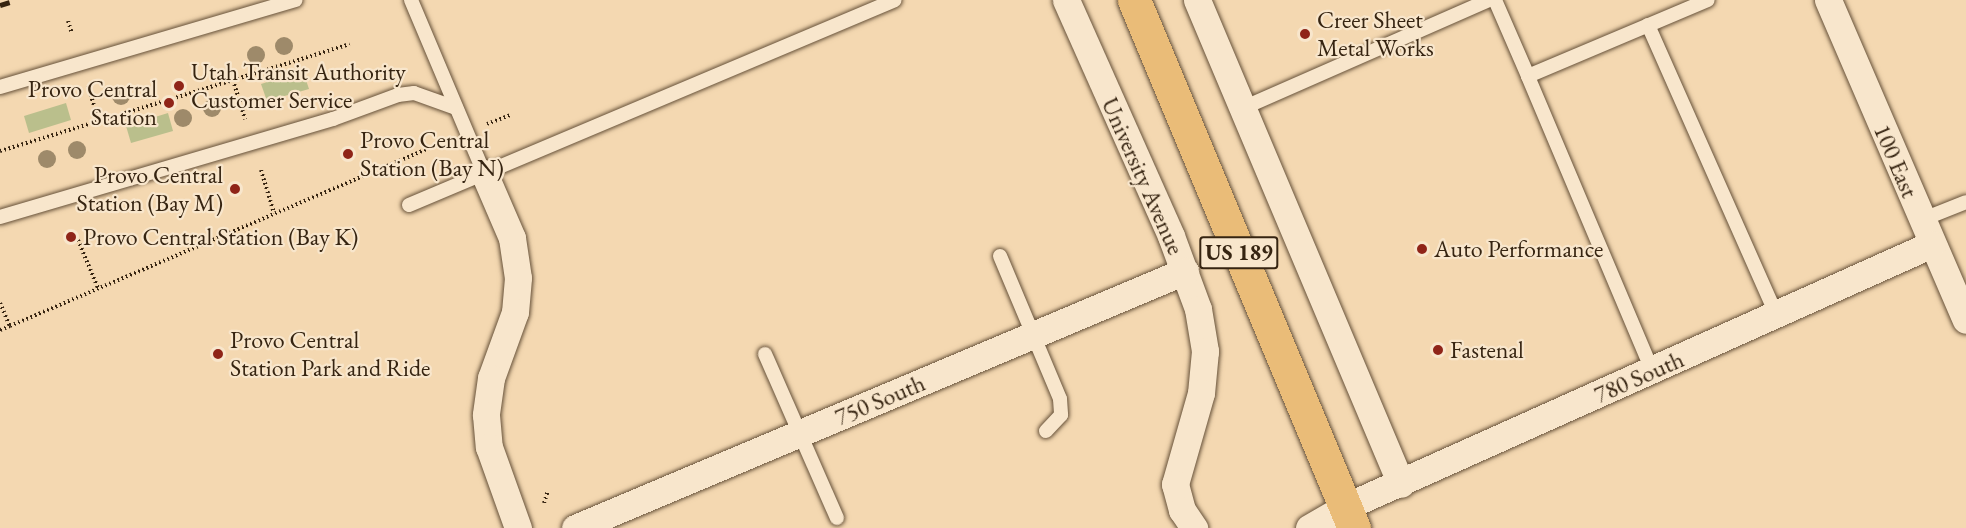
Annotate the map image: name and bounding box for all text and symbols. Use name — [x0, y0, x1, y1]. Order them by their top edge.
place label: Creer Sheet Metal Works — [1317, 6, 1434, 62]
marker: Creer Sheet Metal Works — [1298, 27, 1312, 41]
place label: Utah Transit Authority Customer Service — [191, 58, 406, 114]
place label: Provo Central Station — [28, 75, 157, 131]
marker: Utah Transit Authority Customer Service — [172, 79, 186, 93]
street label: University Avenue — [1095, 93, 1191, 259]
marker: Provo Central Station — [162, 96, 176, 110]
street label: 100 East — [1868, 120, 1924, 202]
place label: Provo Central Station (Bay N) — [360, 126, 504, 182]
marker: Provo Central Station (Bay N) — [341, 147, 355, 161]
place label: Provo Central Station (Bay M) — [76, 161, 223, 217]
marker: Provo Central Station (Bay M) — [228, 182, 242, 196]
place label: Provo Central Station (Bay K) — [83, 223, 358, 251]
marker: Provo Central Station (Bay K) — [64, 230, 78, 244]
road number: US 189 — [1198, 234, 1280, 272]
place label: Auto Performance — [1434, 235, 1603, 263]
marker: Auto Performance — [1415, 242, 1429, 256]
place label: Provo Central Station Park and Ride — [230, 326, 430, 382]
place label: Fastenal — [1450, 336, 1524, 364]
marker: Fastenal — [1431, 343, 1445, 357]
street label: 780 South — [1590, 345, 1688, 409]
marker: Provo Central Station Park and Ride — [211, 347, 225, 361]
street label: 750 South — [831, 368, 929, 432]

